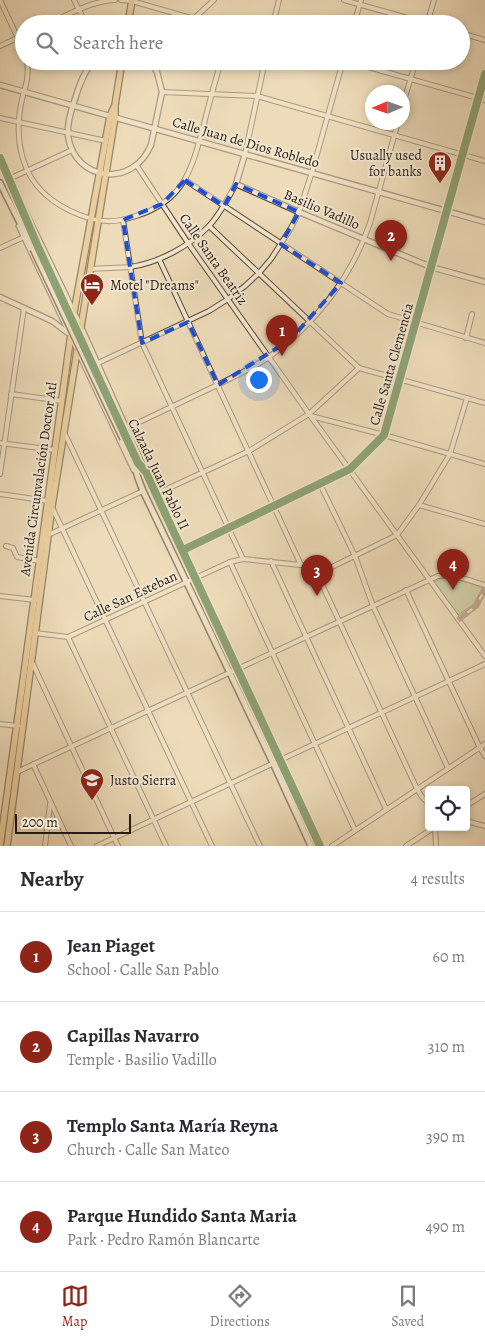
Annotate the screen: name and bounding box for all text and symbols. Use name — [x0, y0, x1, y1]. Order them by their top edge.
search box — [15, 15, 470, 70]
icon: search — [33, 29, 61, 57]
text: Search here — [73, 30, 163, 56]
north arrow — [365, 85, 410, 130]
street label: Calle Juan de Dios Robledo — [170, 112, 322, 173]
place label: Usually used for banks — [350, 146, 422, 181]
building icon: Usually used for banks — [427, 150, 453, 184]
street label: Basilio Vadillo — [281, 185, 363, 234]
street label: Calle Santa Beatriz — [175, 210, 252, 309]
pin: 2 — [375, 220, 407, 261]
hotel icon: Motel "Dreams" — [79, 272, 105, 306]
place label: Motel "Dreams" — [110, 276, 199, 295]
street label: Calle Santa Clemencia — [365, 300, 418, 428]
pin: 1 — [266, 315, 298, 356]
your location — [246, 367, 272, 393]
street label: Avenida Circunvalación Doctor Atl — [15, 380, 62, 578]
street label: Calzada Juan Pablo II — [123, 415, 194, 533]
pin: 4 — [437, 549, 469, 590]
pin: 3 — [301, 555, 333, 596]
street label: Calle San Esteban — [80, 566, 180, 626]
school or university icon: Justo Sierra — [79, 767, 105, 801]
place label: Justo Sierra — [110, 771, 177, 790]
map controls — [425, 786, 470, 831]
button: locate — [425, 786, 470, 831]
scale bar — [15, 811, 131, 834]
text: 200 m — [22, 813, 58, 832]
text: Nearby — [20, 865, 83, 893]
text: 4 results — [411, 868, 465, 890]
text: Jean Piaget — [67, 933, 155, 959]
text: 1 — [33, 946, 39, 968]
text: 60 m — [433, 946, 465, 968]
text: School · Calle San Pablo — [67, 959, 219, 981]
text: Capillas Navarro — [67, 1023, 199, 1049]
text: 2 — [32, 1036, 40, 1058]
text: 310 m — [428, 1036, 465, 1058]
text: Temple · Basilio Vadillo — [67, 1049, 217, 1071]
text: Templo Santa María Reyna — [67, 1113, 278, 1139]
text: 3 — [33, 1126, 39, 1148]
text: 390 m — [426, 1126, 465, 1148]
text: Church · Calle San Mateo — [67, 1139, 229, 1161]
text: Parque Hundido Santa Maria — [67, 1203, 297, 1229]
text: 4 — [32, 1216, 40, 1238]
text: 490 m — [425, 1216, 465, 1238]
text: Park · Pedro Ramón Blancarte — [67, 1229, 260, 1251]
tab: Map — [61, 1282, 89, 1331]
tab: Directions — [210, 1282, 270, 1331]
tab: Saved — [391, 1282, 424, 1331]

